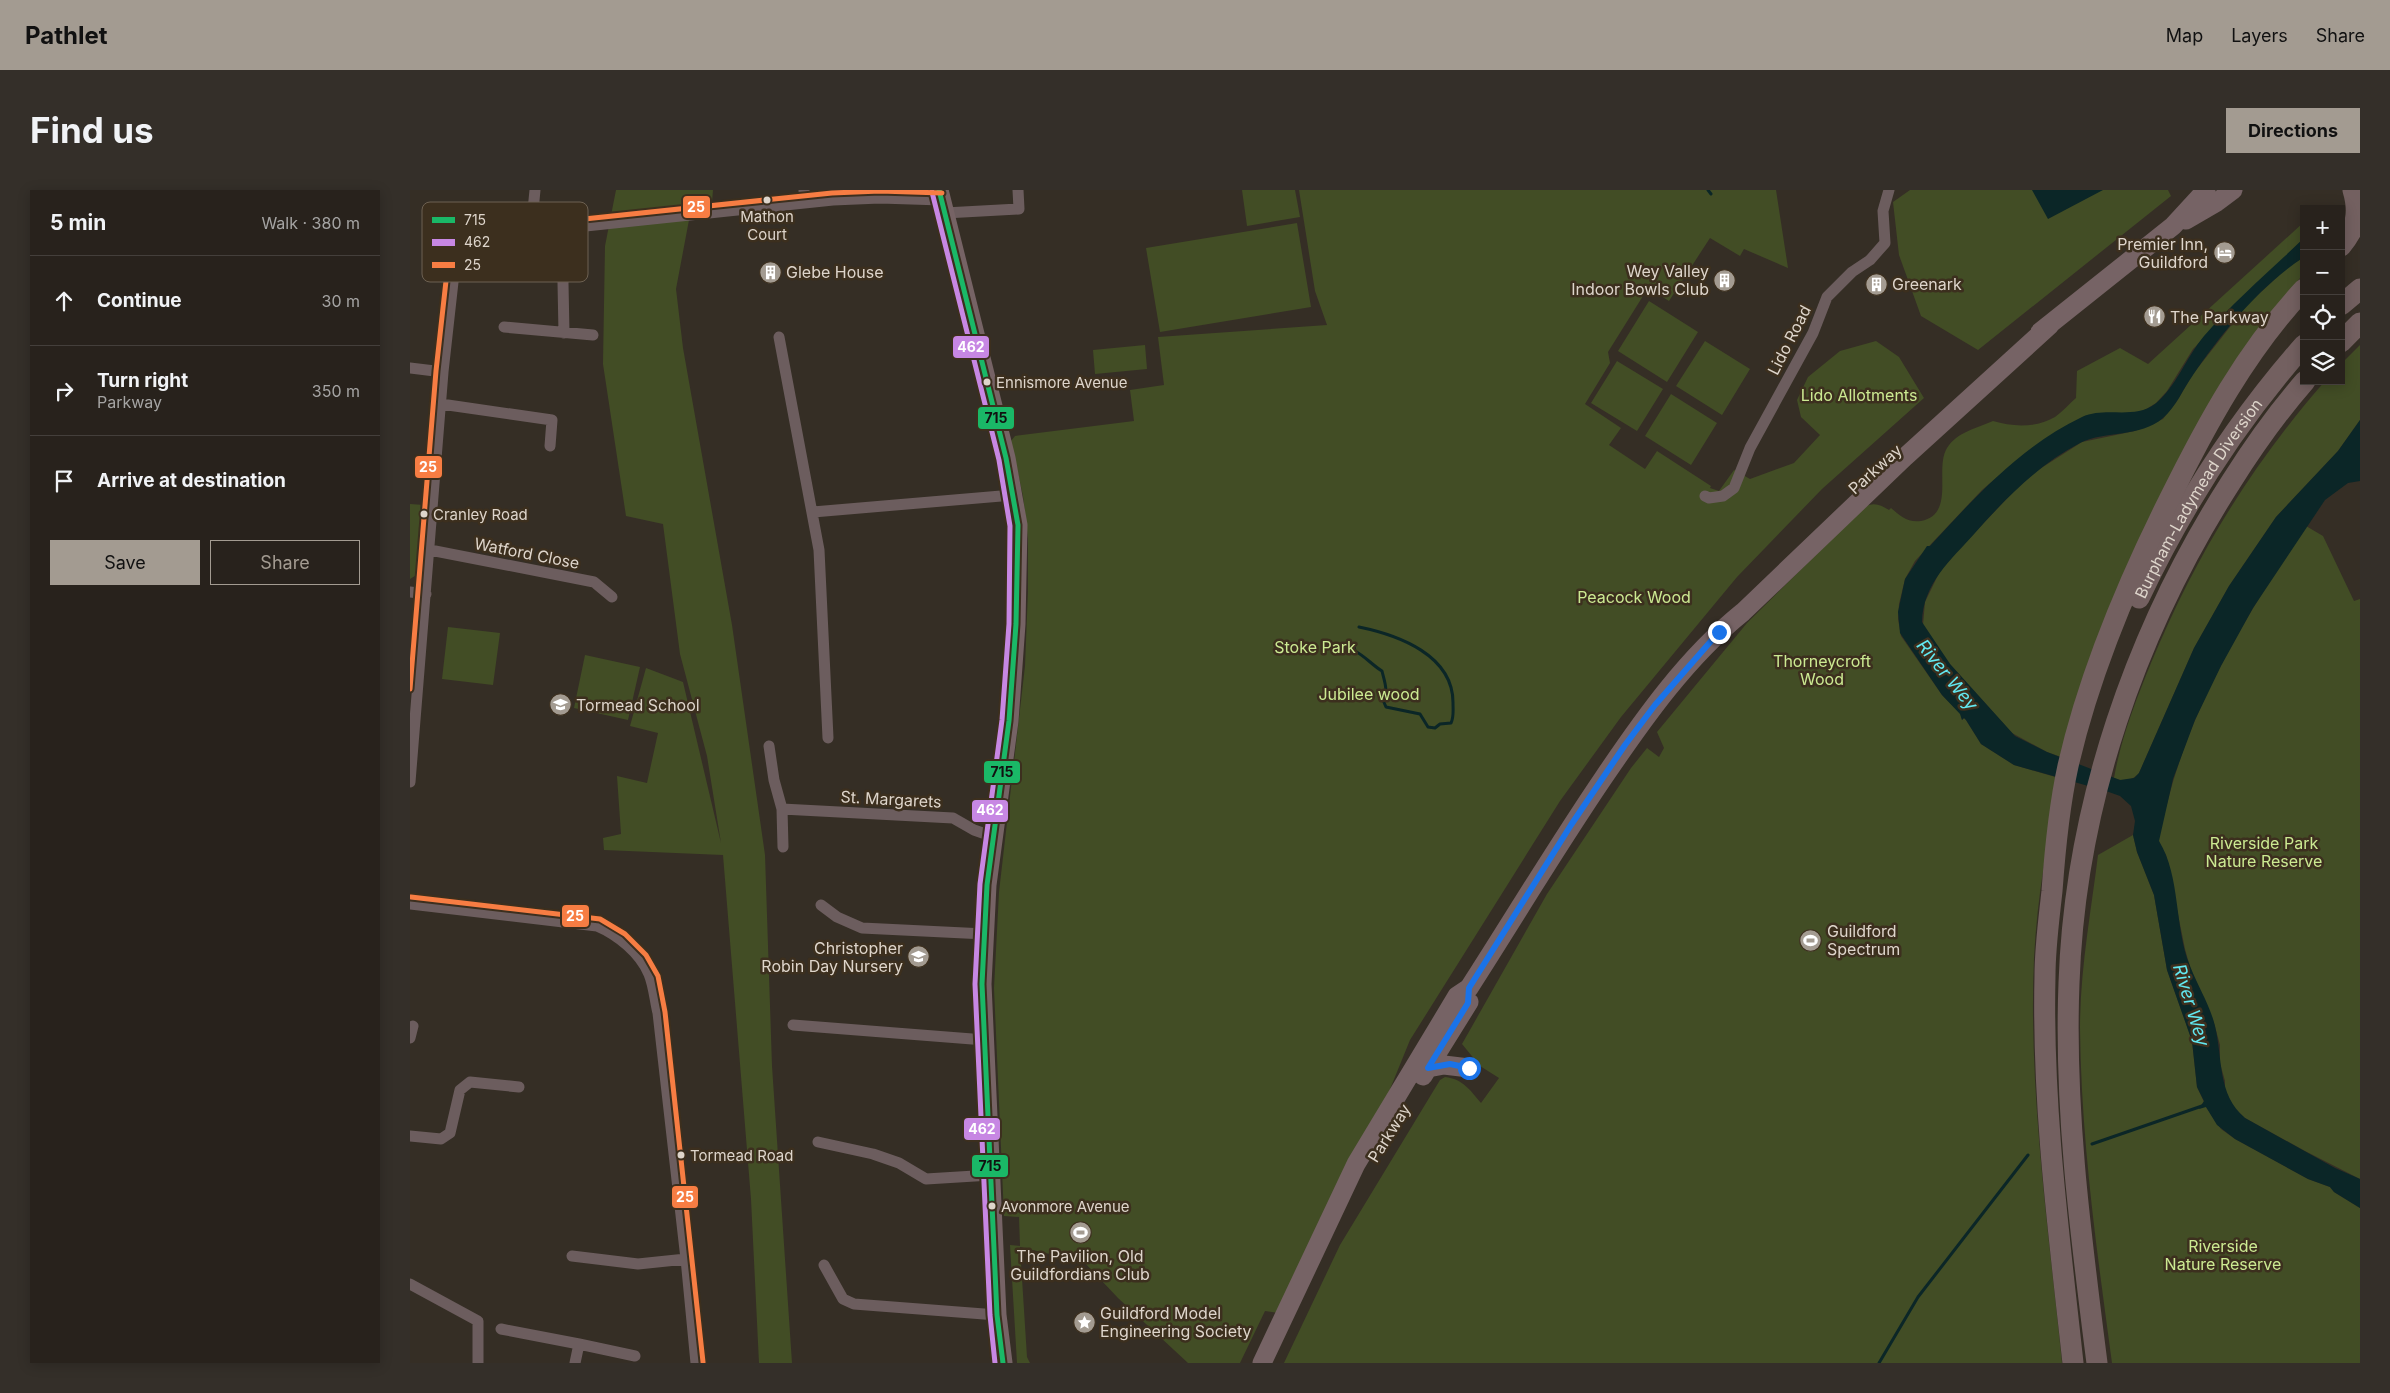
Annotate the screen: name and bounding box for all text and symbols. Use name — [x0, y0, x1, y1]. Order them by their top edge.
text: Pathlet — [25, 21, 108, 50]
text: Map — [2166, 25, 2203, 46]
text: Layers — [2231, 25, 2288, 46]
text: Share — [2316, 25, 2365, 46]
button: Directions — [2226, 108, 2360, 153]
text: Find us — [30, 109, 154, 151]
line badge: 25 — [682, 195, 711, 219]
marker: Mathon Court — [762, 195, 772, 205]
text: 25 — [687, 198, 705, 215]
legend — [422, 202, 588, 282]
map controls — [2300, 205, 2345, 385]
button: + — [2300, 205, 2345, 250]
place label: Mathon Court — [740, 207, 794, 244]
text: 5 min — [50, 210, 106, 235]
text: 715 — [464, 211, 486, 228]
text: Walk · 380 m — [261, 213, 360, 233]
text: 462 — [464, 233, 490, 250]
place label: Premier Inn, Guildford — [2117, 234, 2208, 272]
hotel icon: Premier Inn, Guildford — [2212, 241, 2236, 265]
button: − — [2300, 250, 2345, 295]
text: 25 — [464, 256, 481, 273]
building icon: Glebe House — [758, 260, 782, 284]
place label: Wey Valley Indoor Bowls Club — [1571, 261, 1709, 299]
place label: Glebe House — [786, 262, 883, 282]
building icon: Wey Valley Indoor Bowls Club — [1713, 268, 1737, 292]
building icon: Greenark — [1864, 272, 1888, 296]
place label: Greenark — [1892, 274, 1962, 294]
icon: ahead — [50, 287, 78, 315]
text: Continue — [97, 289, 182, 312]
text: 30 m — [322, 291, 360, 311]
button: locate — [2300, 295, 2345, 340]
street label: Lido Road — [1763, 302, 1815, 378]
restaurant icon: The Parkway — [2142, 305, 2166, 329]
place label: The Parkway — [2170, 307, 2269, 327]
line badge: 462 — [952, 335, 990, 359]
text: 462 — [957, 338, 985, 355]
button: layers — [2300, 340, 2345, 385]
text: Turn right — [97, 369, 188, 392]
place label: Ennismore Avenue — [996, 373, 1127, 392]
icon: right — [50, 377, 78, 405]
marker: Ennismore Avenue — [982, 377, 992, 387]
text: 350 m — [312, 381, 360, 401]
park label: Lido Allotments — [1801, 385, 1917, 405]
text: Parkway — [97, 392, 162, 412]
street label: Burpham-Ladymead Diversion — [2130, 394, 2266, 602]
line badge: 715 — [977, 406, 1015, 430]
text: 715 — [984, 409, 1008, 426]
street label: Parkway — [1844, 440, 1906, 498]
line badge: 25 — [414, 455, 443, 479]
text: 25 — [419, 458, 437, 475]
icon: arrive — [50, 467, 78, 495]
text: Arrive at destination — [97, 469, 286, 492]
place label: Cranley Road — [433, 505, 528, 524]
marker: Cranley Road — [419, 509, 429, 519]
street label: Watford Close — [473, 533, 581, 573]
button: Save — [50, 540, 200, 585]
button: Share — [210, 540, 360, 585]
park label: Peacock Wood — [1577, 587, 1691, 607]
route end — [1708, 621, 1731, 644]
water label: River Wey — [1913, 635, 1983, 715]
park label: Stoke Park — [1274, 637, 1356, 657]
park label: Thorneycroft Wood — [1773, 651, 1871, 689]
park label: Jubilee wood — [1318, 684, 1420, 704]
school or university icon: Tormead School — [548, 693, 572, 717]
place label: Tormead School — [576, 695, 700, 715]
line badge: 715 — [983, 760, 1021, 784]
text: 715 — [990, 763, 1014, 780]
street label: St. Margarets — [840, 786, 942, 812]
line badge: 462 — [971, 799, 1009, 823]
text: 462 — [976, 801, 1004, 818]
park label: Riverside Park Nature Reserve — [2206, 833, 2322, 871]
line badge: 25 — [561, 904, 590, 928]
text: 25 — [566, 907, 584, 924]
place label: Guildford Spectrum — [1827, 921, 1900, 959]
sports icon: Guildford Spectrum — [1799, 928, 1823, 952]
place label: Christopher Robin Day Nursery — [761, 938, 903, 976]
school or university icon: Christopher Robin Day Nursery — [907, 945, 931, 969]
water label: River Wey — [2169, 961, 2214, 1049]
route start — [1458, 1057, 1481, 1080]
street label: Parkway — [1363, 1100, 1415, 1166]
line badge: 462 — [963, 1117, 1001, 1141]
text: 462 — [968, 1120, 996, 1137]
place label: Tormead Road — [690, 1146, 793, 1165]
marker: Tormead Road — [676, 1150, 686, 1160]
line badge: 715 — [971, 1154, 1009, 1178]
text: 715 — [978, 1157, 1002, 1174]
line badge: 25 — [671, 1185, 699, 1209]
text: 25 — [676, 1188, 694, 1205]
place label: Avonmore Avenue — [1001, 1197, 1130, 1216]
marker: Avonmore Avenue — [987, 1201, 997, 1211]
sports icon: The Pavilion, Old Guildfordians Club — [1068, 1220, 1092, 1244]
park label: Riverside Nature Reserve — [2165, 1236, 2281, 1274]
place label: The Pavilion, Old Guildfordians Club — [1010, 1246, 1150, 1284]
place label: Guildford Model Engineering Society — [1100, 1303, 1252, 1341]
place icon: Guildford Model Engineering Society — [1072, 1310, 1096, 1334]

